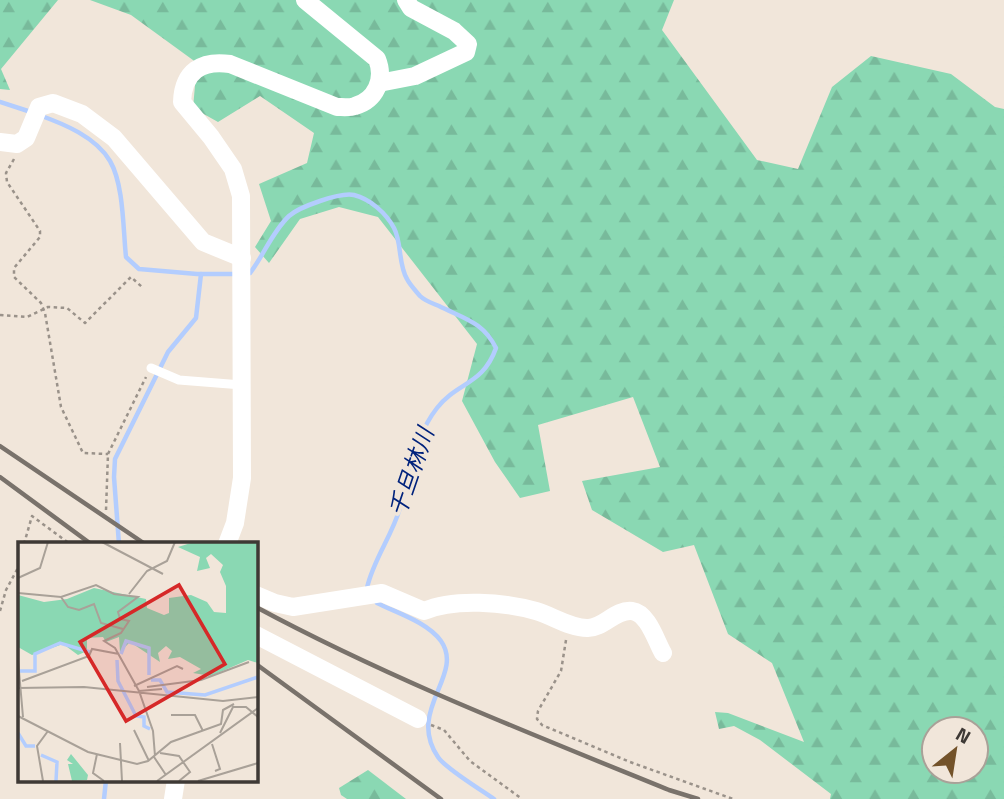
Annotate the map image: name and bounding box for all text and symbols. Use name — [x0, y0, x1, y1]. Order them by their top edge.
water label: 千旦林川 — [379, 420, 443, 521]
inset map — [18, 542, 257, 782]
north arrow — [920, 715, 990, 785]
text: N — [951, 719, 977, 751]

